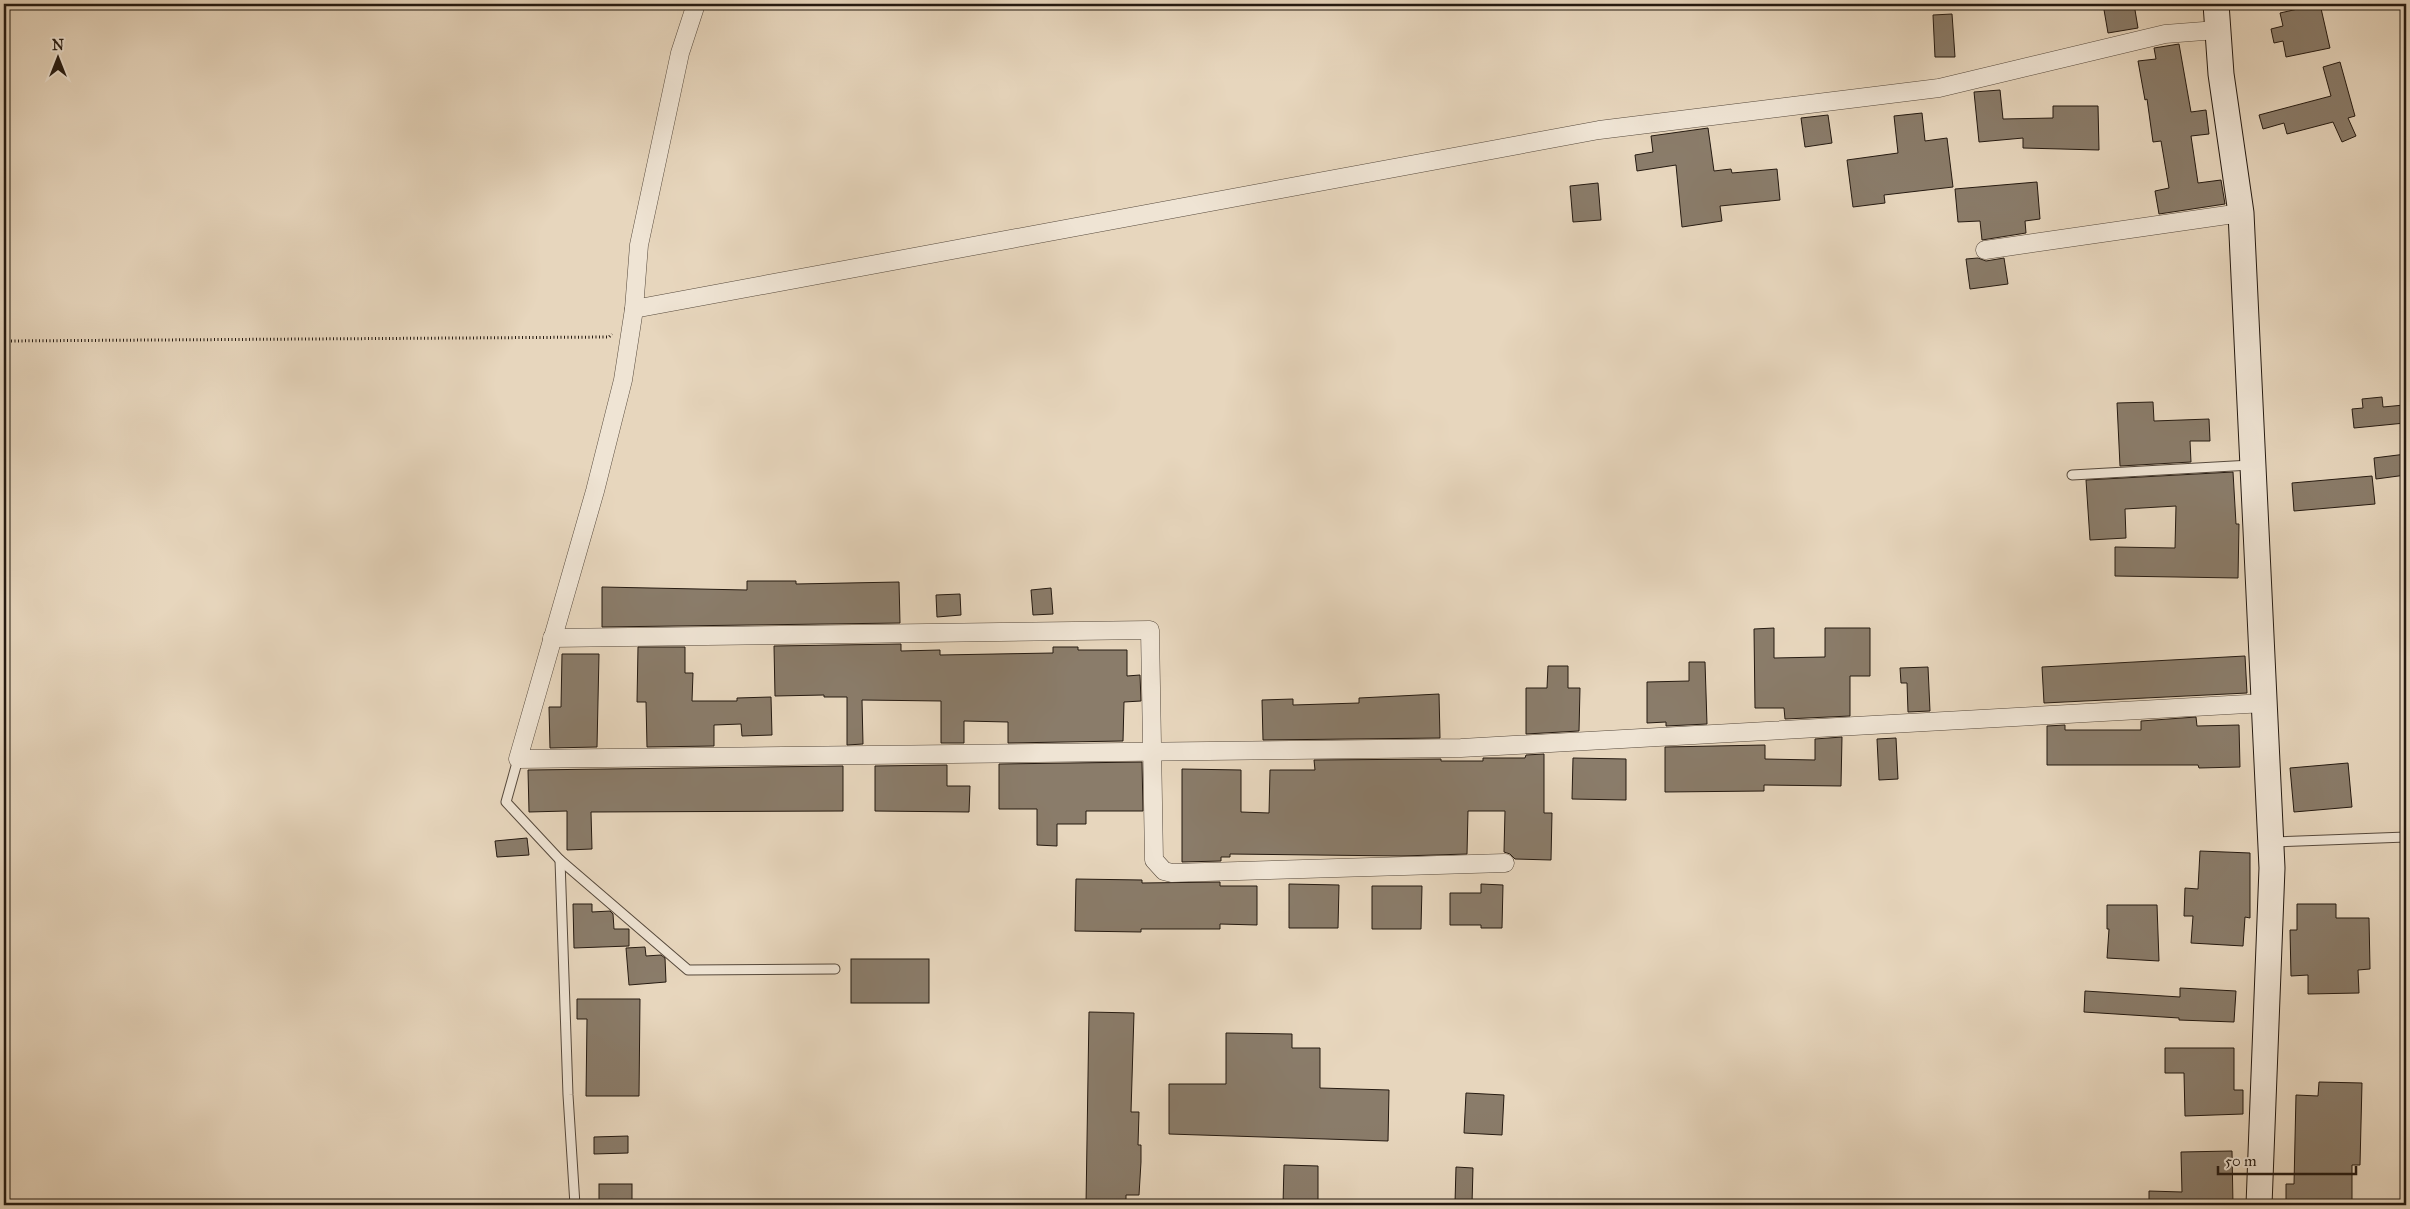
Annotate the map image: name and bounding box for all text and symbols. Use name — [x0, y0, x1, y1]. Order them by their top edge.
north arrow — [32, 32, 82, 82]
text: N — [52, 37, 64, 54]
scale bar — [2218, 1144, 2355, 1176]
text: 50 m — [2225, 1152, 2257, 1170]

